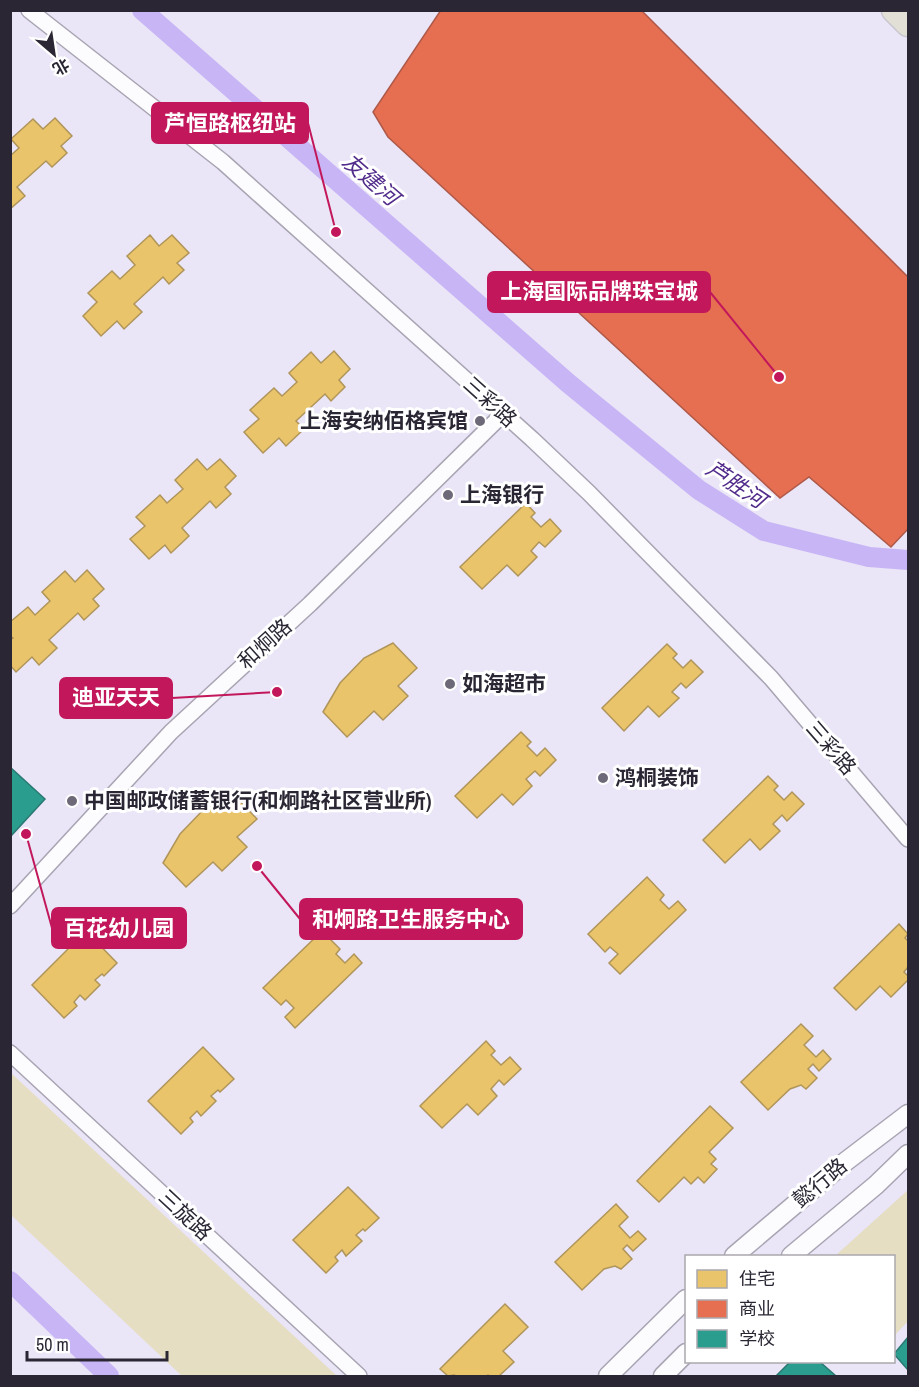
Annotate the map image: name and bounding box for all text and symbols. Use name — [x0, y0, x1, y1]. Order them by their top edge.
north arrow — [24, 24, 84, 84]
text: 北 — [49, 54, 74, 81]
callout: 芦恒路枢纽站 — [152, 103, 308, 143]
text: 芦恒路枢纽站 — [164, 108, 296, 138]
water label: 友建河 — [336, 146, 409, 215]
callout: 上海国际品牌珠宝城 — [488, 272, 710, 312]
text: 上海国际品牌珠宝城 — [500, 276, 698, 306]
street label: 三彩路 — [457, 370, 523, 433]
place label: 上海安纳佰格宾馆 — [300, 406, 468, 435]
marker: 上海安纳佰格宾馆 — [473, 414, 487, 428]
water label: 芦胜河 — [700, 453, 775, 517]
place label: 上海银行 — [460, 480, 544, 509]
marker: 上海银行 — [441, 488, 455, 502]
street label: 和炯路 — [232, 612, 298, 675]
place label: 如海超市 — [462, 669, 546, 698]
marker: 如海超市 — [443, 677, 457, 691]
callout: 迪亚天天 — [60, 678, 172, 718]
text: 迪亚天天 — [72, 682, 160, 712]
street label: 三彩路 — [800, 714, 863, 781]
place label: 鸿桐装饰 — [615, 763, 699, 792]
marker: 鸿桐装饰 — [596, 771, 610, 785]
place label: 中国邮政储蓄银行(和炯路社区营业所) — [84, 786, 432, 815]
marker: 中国邮政储蓄银行(和炯路社区营业所) — [65, 794, 79, 808]
callout: 和炯路卫生服务中心 — [300, 899, 522, 939]
text: 和炯路卫生服务中心 — [312, 904, 510, 934]
callout: 百花幼儿园 — [52, 908, 186, 948]
text: 百花幼儿园 — [64, 913, 174, 943]
street label: 懿行路 — [786, 1151, 853, 1214]
street label: 三旋路 — [152, 1183, 218, 1247]
legend — [685, 1255, 895, 1363]
text: 住宅 — [739, 1266, 775, 1291]
text: 商业 — [739, 1296, 775, 1321]
scale bar — [27, 1324, 166, 1362]
text: 学校 — [739, 1326, 775, 1351]
text: 50 m — [36, 1332, 69, 1357]

